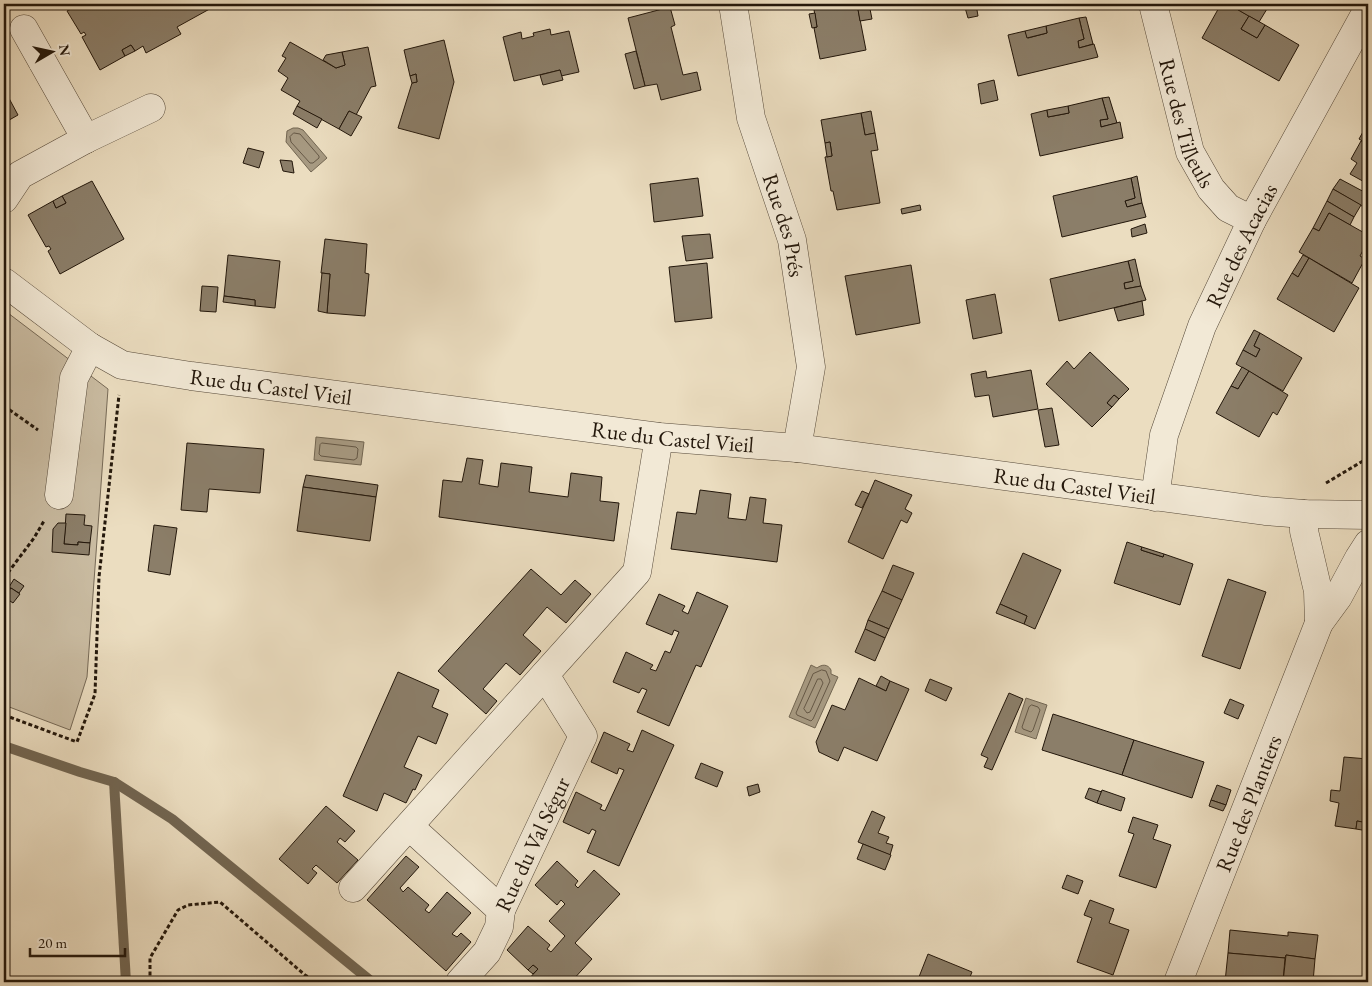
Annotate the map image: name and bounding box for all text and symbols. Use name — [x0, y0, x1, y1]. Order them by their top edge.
north arrow — [28, 28, 78, 78]
text: N — [55, 43, 75, 58]
street label: Rue des Tilleuls — [1152, 55, 1221, 193]
street label: Rue des Prés — [756, 170, 811, 279]
street label: Rue des Acacias — [1199, 178, 1284, 312]
street label: Rue du Castel Vieil — [188, 362, 354, 412]
street label: Rue du Castel Vieil — [590, 414, 755, 460]
street label: Rue du Castel Vieil — [992, 461, 1157, 511]
street label: Rue des Plantiers — [1209, 731, 1289, 876]
street label: Rue du Val Ségur — [488, 772, 577, 916]
scale bar — [30, 926, 125, 958]
text: 20 m — [38, 933, 67, 952]

